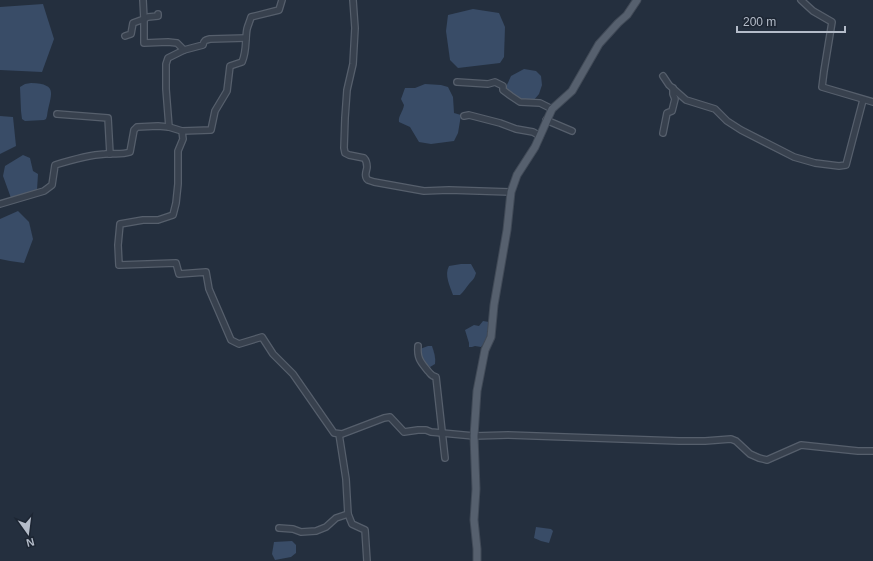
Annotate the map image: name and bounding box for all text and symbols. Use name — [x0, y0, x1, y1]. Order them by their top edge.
scale bar — [737, 8, 845, 34]
text: 200 m — [743, 15, 776, 29]
north arrow — [8, 513, 48, 553]
text: N — [25, 536, 36, 549]

